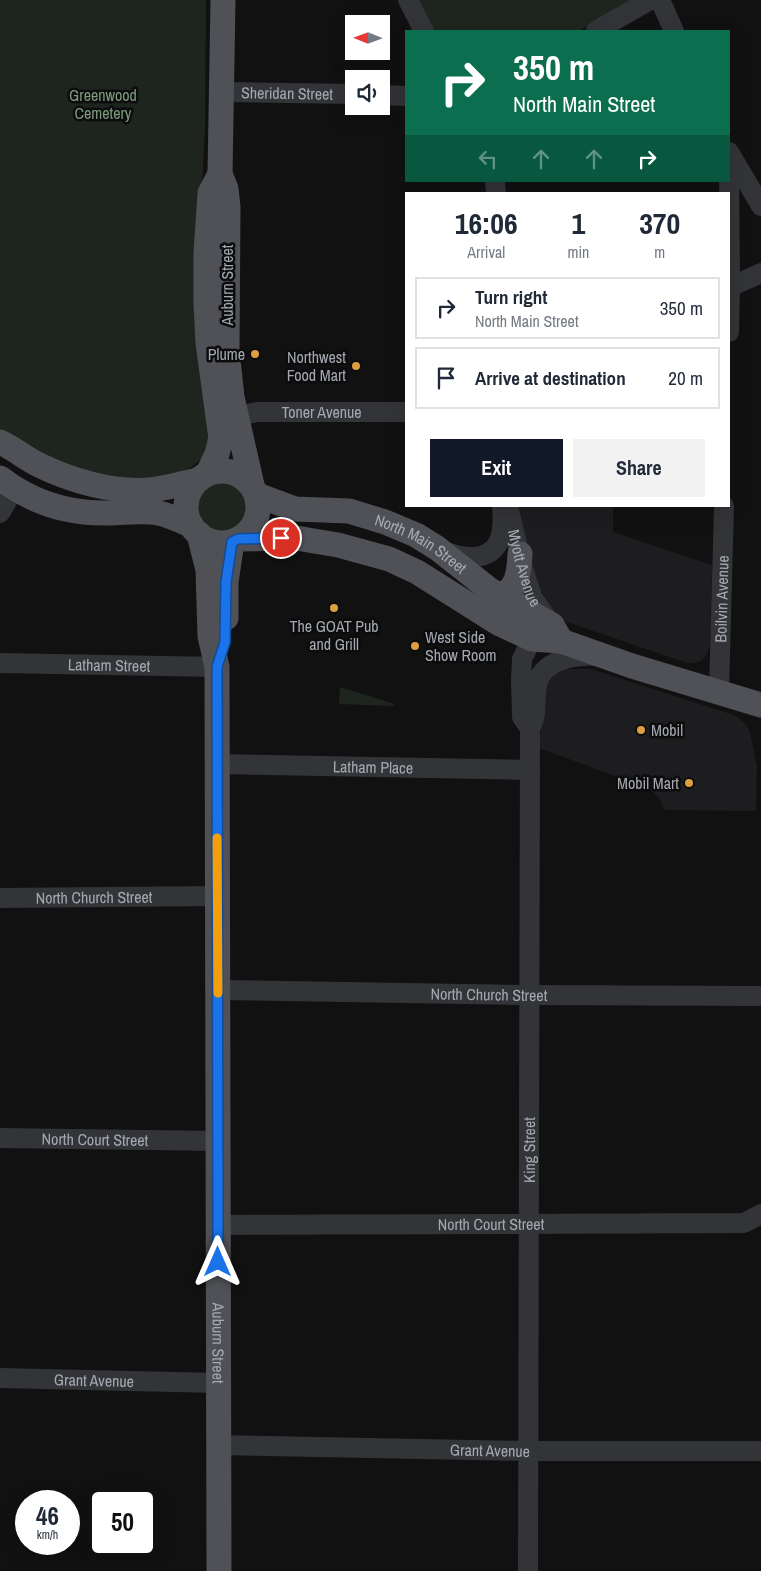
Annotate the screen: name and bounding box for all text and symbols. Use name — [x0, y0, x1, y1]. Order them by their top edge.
north arrow — [345, 15, 390, 60]
map controls — [345, 15, 390, 115]
text: 350 m — [513, 44, 594, 91]
icon: right — [430, 50, 495, 115]
button: sound — [345, 70, 390, 115]
street label: Sheridan Street — [241, 81, 333, 105]
park label: Greenwood Cemetery — [69, 84, 137, 124]
text: North Main Street — [513, 89, 655, 119]
icon: left — [474, 145, 502, 173]
icon: ahead — [527, 145, 555, 173]
icon: ahead — [580, 145, 608, 173]
icon: right — [633, 145, 661, 173]
text: 16:06 — [455, 203, 518, 243]
text: 1 — [572, 203, 585, 243]
text: 370 — [639, 203, 680, 243]
text: Arrival — [467, 241, 505, 263]
text: min — [567, 241, 589, 263]
text: m — [654, 241, 665, 263]
street label: Auburn Street — [216, 244, 238, 326]
text: Turn right — [475, 284, 547, 310]
icon: right — [432, 294, 460, 322]
text: 350 m — [660, 295, 703, 321]
text: North Main Street — [475, 310, 579, 332]
place label: Plume — [208, 343, 245, 365]
place label: Northwest Food Mart — [287, 346, 346, 386]
marker: Plume — [249, 348, 261, 360]
marker: Northwest Food Mart — [350, 360, 362, 372]
icon: arrive — [432, 364, 460, 392]
text: Arrive at destination — [475, 365, 626, 391]
text: 20 m — [668, 365, 703, 391]
street label: Toner Avenue — [282, 401, 362, 423]
button: Exit — [430, 439, 563, 497]
button: Share — [573, 439, 705, 497]
street label: North Main Street — [372, 509, 472, 579]
pin — [260, 517, 302, 559]
icon: arrive — [267, 524, 295, 552]
street label: Myott Avenue — [503, 527, 546, 611]
street label: Boilvin Avenue — [709, 555, 734, 643]
marker: The GOAT Pub and Grill — [328, 602, 340, 614]
place label: The GOAT Pub and Grill — [289, 615, 379, 655]
place label: West Side Show Room — [425, 626, 496, 666]
marker: West Side Show Room — [409, 640, 421, 652]
street label: Latham Street — [68, 653, 151, 677]
place label: Mobil — [651, 719, 683, 741]
marker: Mobil — [635, 724, 647, 736]
street label: Latham Place — [333, 755, 413, 779]
place label: Mobil Mart — [617, 772, 679, 794]
marker: Mobil Mart — [683, 777, 695, 789]
street label: North Church Street — [36, 886, 153, 909]
street label: North Church Street — [430, 982, 548, 1006]
street label: King Street — [518, 1117, 540, 1183]
street label: North Court Street — [42, 1128, 149, 1151]
street label: North Court Street — [438, 1213, 545, 1235]
position arrow — [191, 1235, 243, 1287]
street label: Auburn Street — [207, 1302, 230, 1384]
street label: Grant Avenue — [54, 1368, 134, 1392]
street label: Grant Avenue — [450, 1438, 530, 1462]
speed limit sign: 50 — [90, 1490, 155, 1555]
text: 46 — [36, 1499, 59, 1533]
text: km/h — [37, 1527, 58, 1543]

